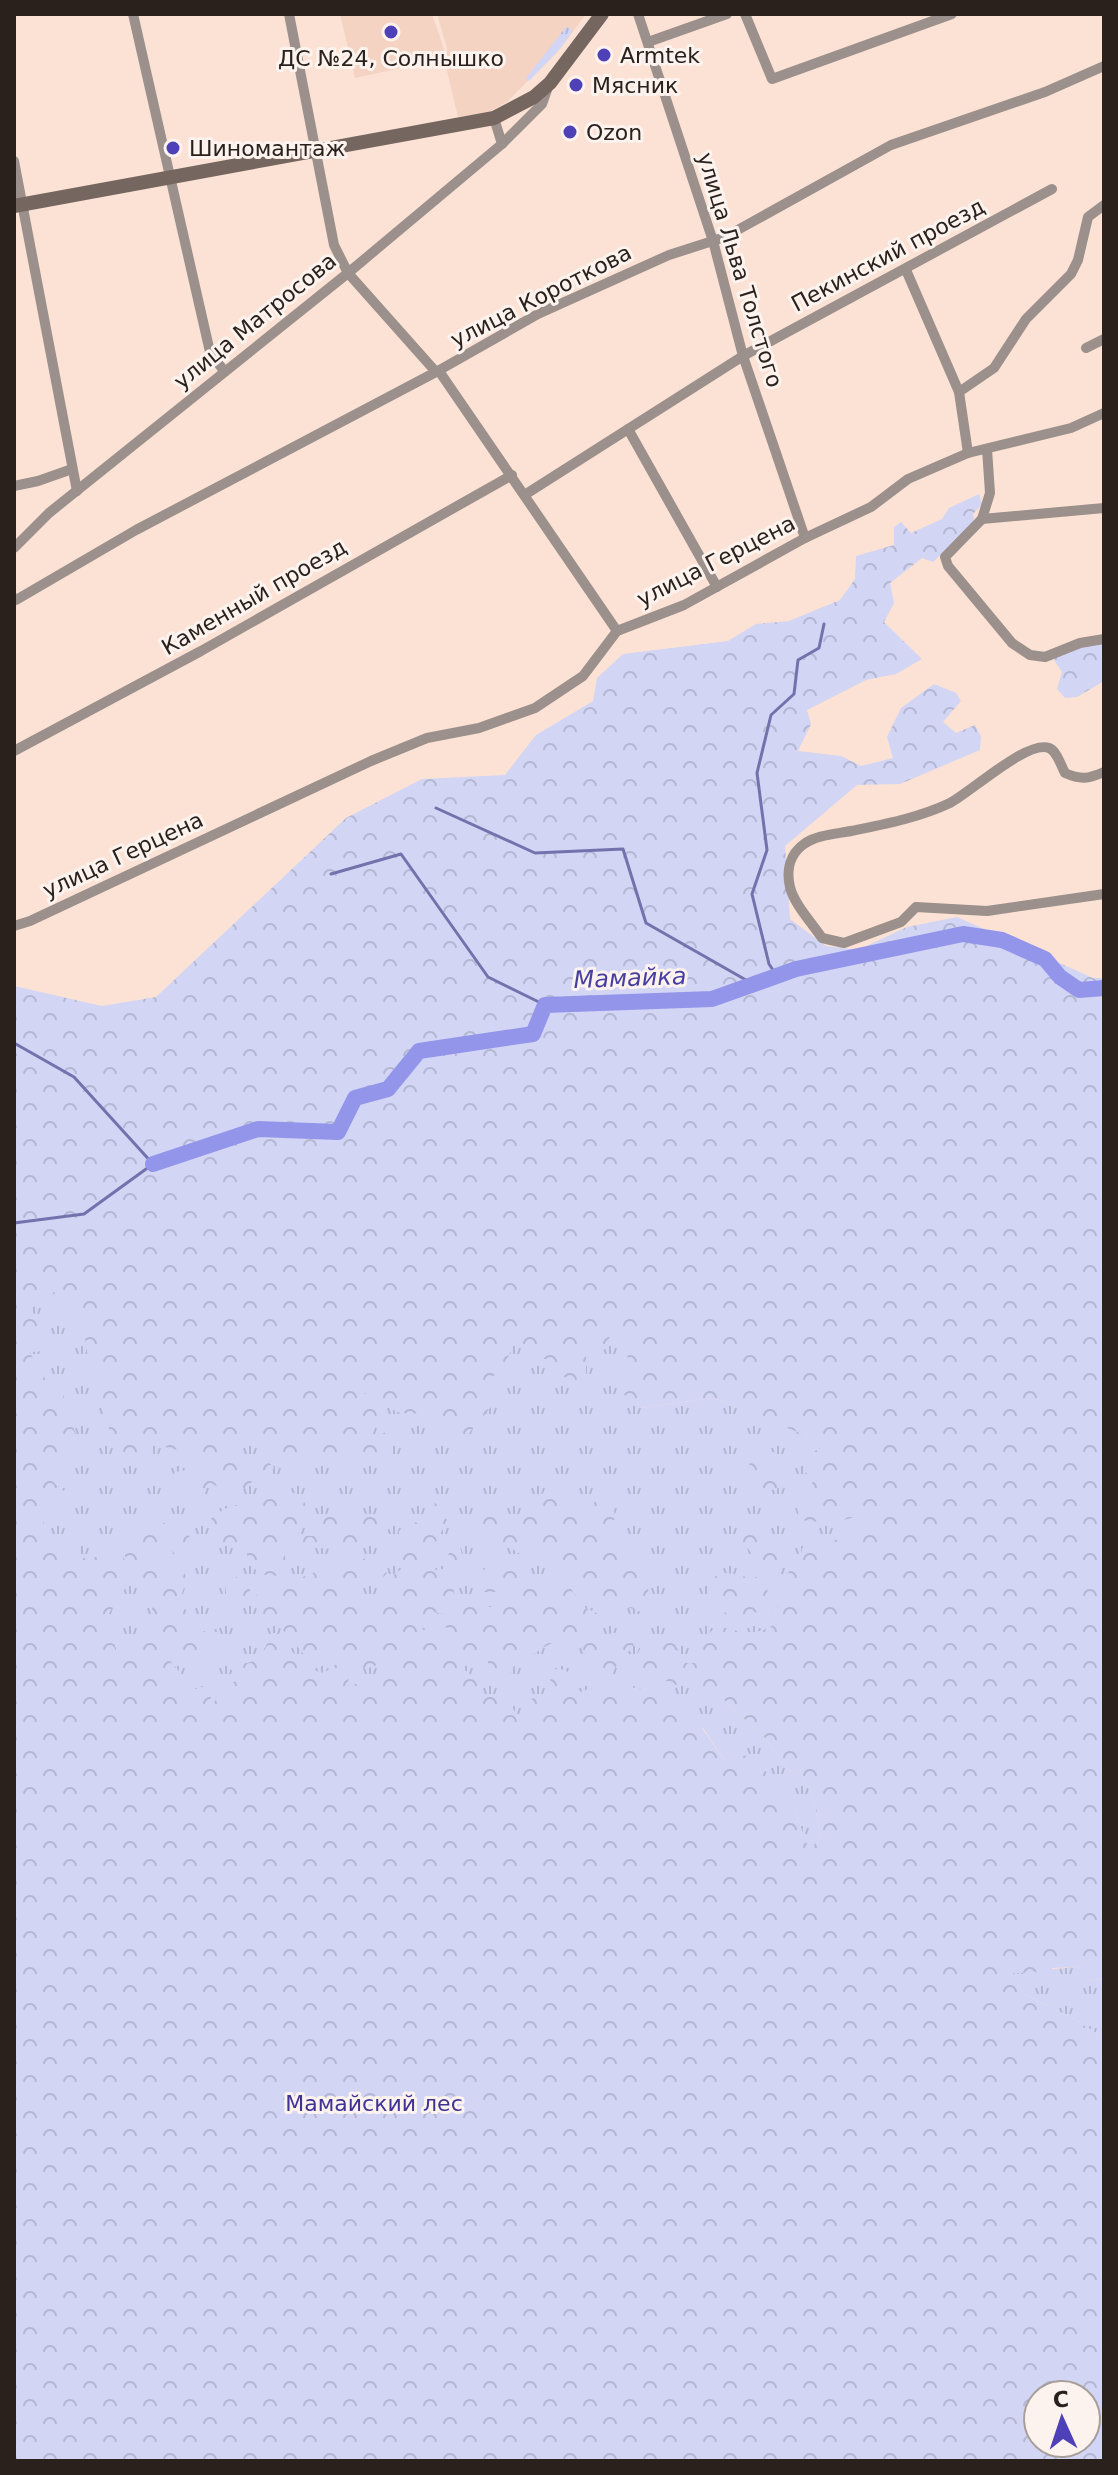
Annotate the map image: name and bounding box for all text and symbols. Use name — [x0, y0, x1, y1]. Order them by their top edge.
marker: ДС №24, Солнышко — [382, 23, 400, 41]
place label: Armtek — [620, 43, 700, 68]
place label: ДС №24, Солнышко — [278, 46, 504, 71]
marker: Armtek — [595, 46, 613, 64]
place label: Мясник — [592, 73, 678, 98]
marker: Мясник — [567, 76, 585, 94]
place label: Ozon — [586, 120, 642, 145]
marker: Ozon — [561, 123, 579, 141]
place label: Шиномантаж — [189, 136, 345, 161]
marker: Шиномантаж — [164, 139, 182, 157]
street label: улица Льва Толстого — [692, 150, 788, 390]
street label: Пекинский проезд — [787, 193, 989, 317]
street label: улица Короткова — [447, 240, 635, 352]
street label: улица Матросова — [169, 248, 341, 394]
street label: улица Герцена — [633, 510, 799, 612]
street label: Каменный проезд — [157, 534, 351, 660]
street label: улица Герцена — [39, 807, 207, 903]
water label: Мамайка — [573, 962, 687, 994]
park label: Мамайский лес — [285, 2091, 463, 2116]
north arrow — [1022, 2379, 1102, 2459]
text: С — [1052, 2387, 1070, 2412]

